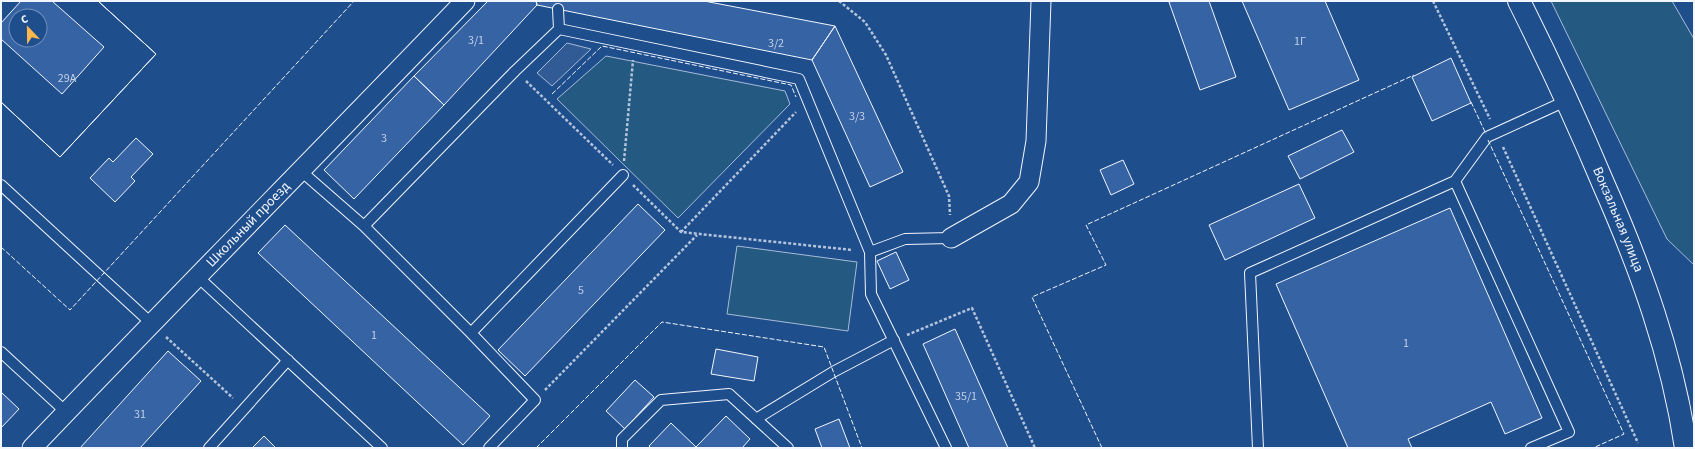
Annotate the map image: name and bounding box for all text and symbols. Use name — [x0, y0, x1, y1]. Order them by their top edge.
north arrow — [8, 8, 48, 48]
text: С — [19, 11, 31, 27]
house number: 3/1 — [468, 32, 484, 49]
house number: 1Г — [1294, 33, 1306, 50]
house number: 3/2 — [768, 35, 784, 52]
house number: 29А — [58, 70, 77, 87]
house number: 3/3 — [849, 108, 865, 125]
house number: 3 — [381, 130, 387, 147]
street label: Вокзальная улица — [1587, 164, 1649, 275]
street label: Школьный проезд — [202, 177, 295, 272]
house number: 5 — [578, 282, 584, 299]
house number: 1 — [371, 327, 377, 344]
house number: 1 — [1403, 335, 1409, 352]
house number: 35/1 — [955, 388, 977, 405]
house number: 31 — [134, 406, 146, 423]

